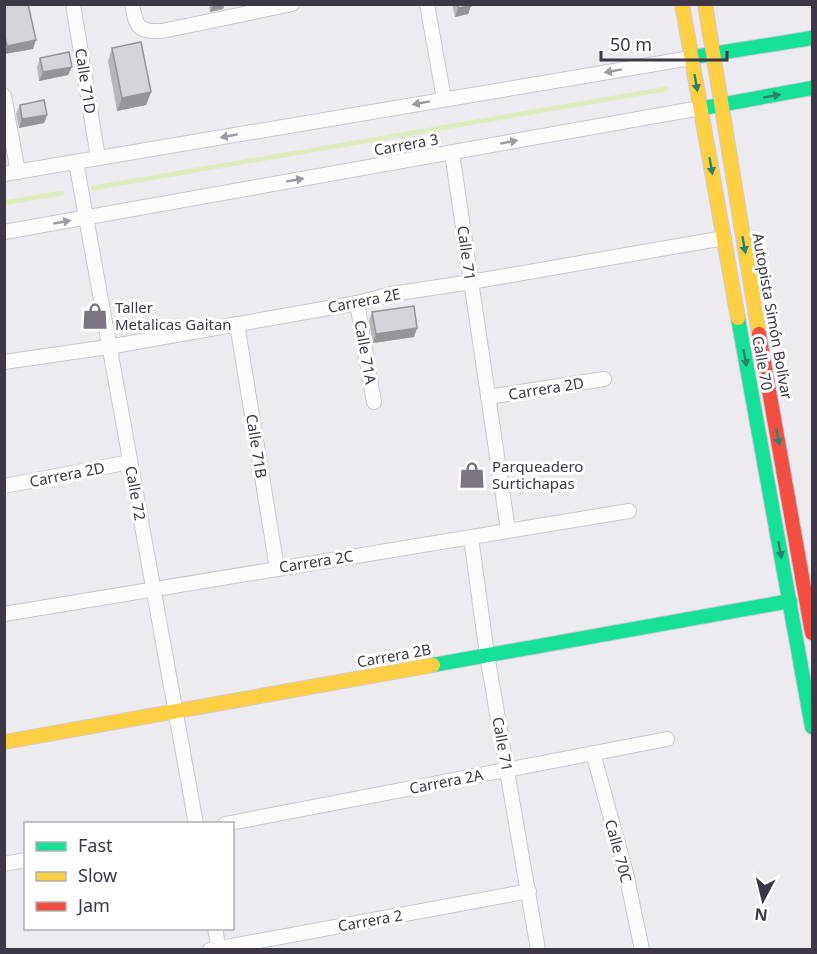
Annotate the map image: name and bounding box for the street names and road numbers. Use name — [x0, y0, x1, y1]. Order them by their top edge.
street label: Calle 71D — [71, 47, 101, 115]
street label: Carrera 3 — [372, 128, 440, 160]
street label: Calle 71 — [453, 224, 481, 282]
street label: Autopista Simón Bolívar — [749, 231, 797, 401]
street label: Carrera 2E — [326, 283, 402, 317]
street label: Calle 71A — [351, 318, 382, 386]
street label: Calle 70 — [748, 334, 778, 392]
street label: Carrera 2D — [507, 372, 585, 404]
street label: Calle 71B — [242, 412, 272, 480]
street label: Carrera 2D — [28, 457, 106, 491]
street label: Calle 72 — [121, 464, 151, 522]
street label: Carrera 2C — [278, 545, 355, 577]
street label: Carrera 2B — [355, 639, 433, 671]
street label: Calle 71 — [488, 715, 518, 773]
street label: Carrera 2A — [407, 764, 485, 798]
street label: Calle 70C — [601, 817, 637, 885]
street label: Carrera 2 — [336, 904, 404, 936]

